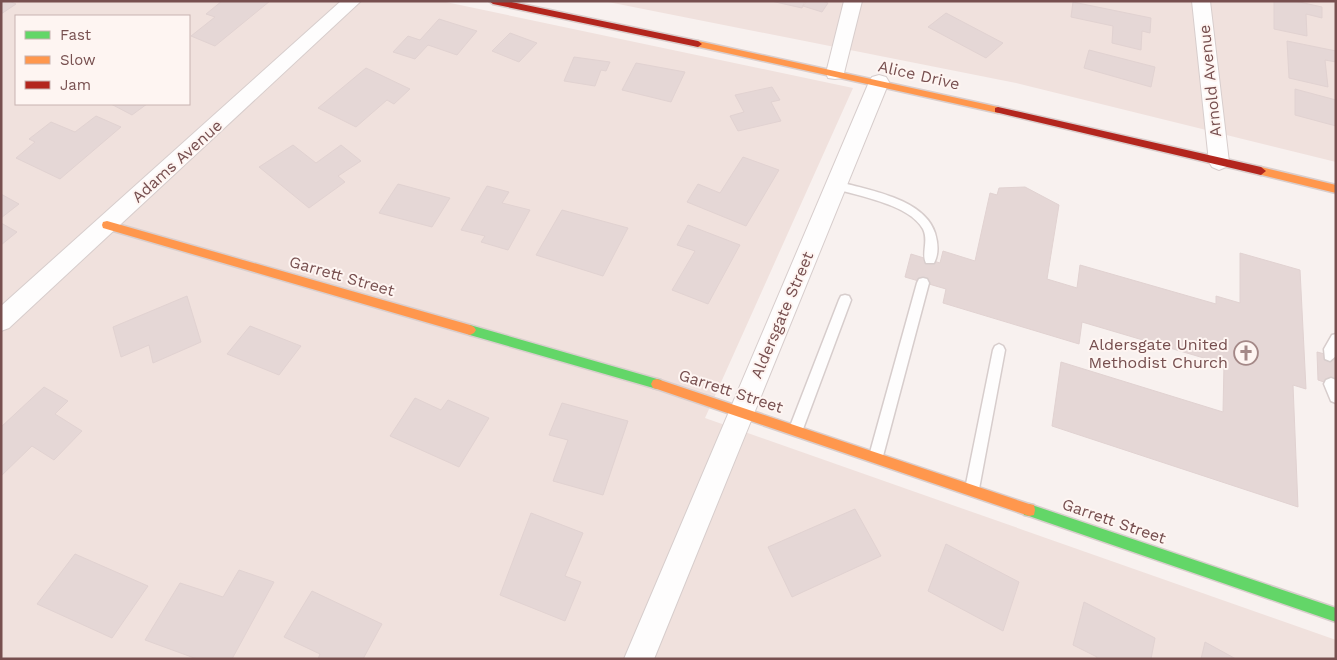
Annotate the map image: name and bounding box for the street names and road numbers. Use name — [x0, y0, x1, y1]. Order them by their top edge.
street label: Arnold Avenue — [1195, 24, 1225, 138]
street label: Alice Drive — [876, 56, 962, 94]
street label: Adams Avenue — [128, 116, 226, 206]
street label: Aldersgate Street — [747, 248, 817, 381]
street label: Garrett Street — [287, 252, 397, 300]
street label: Garrett Street — [676, 365, 786, 417]
street label: Garrett Street — [1060, 494, 1169, 548]

